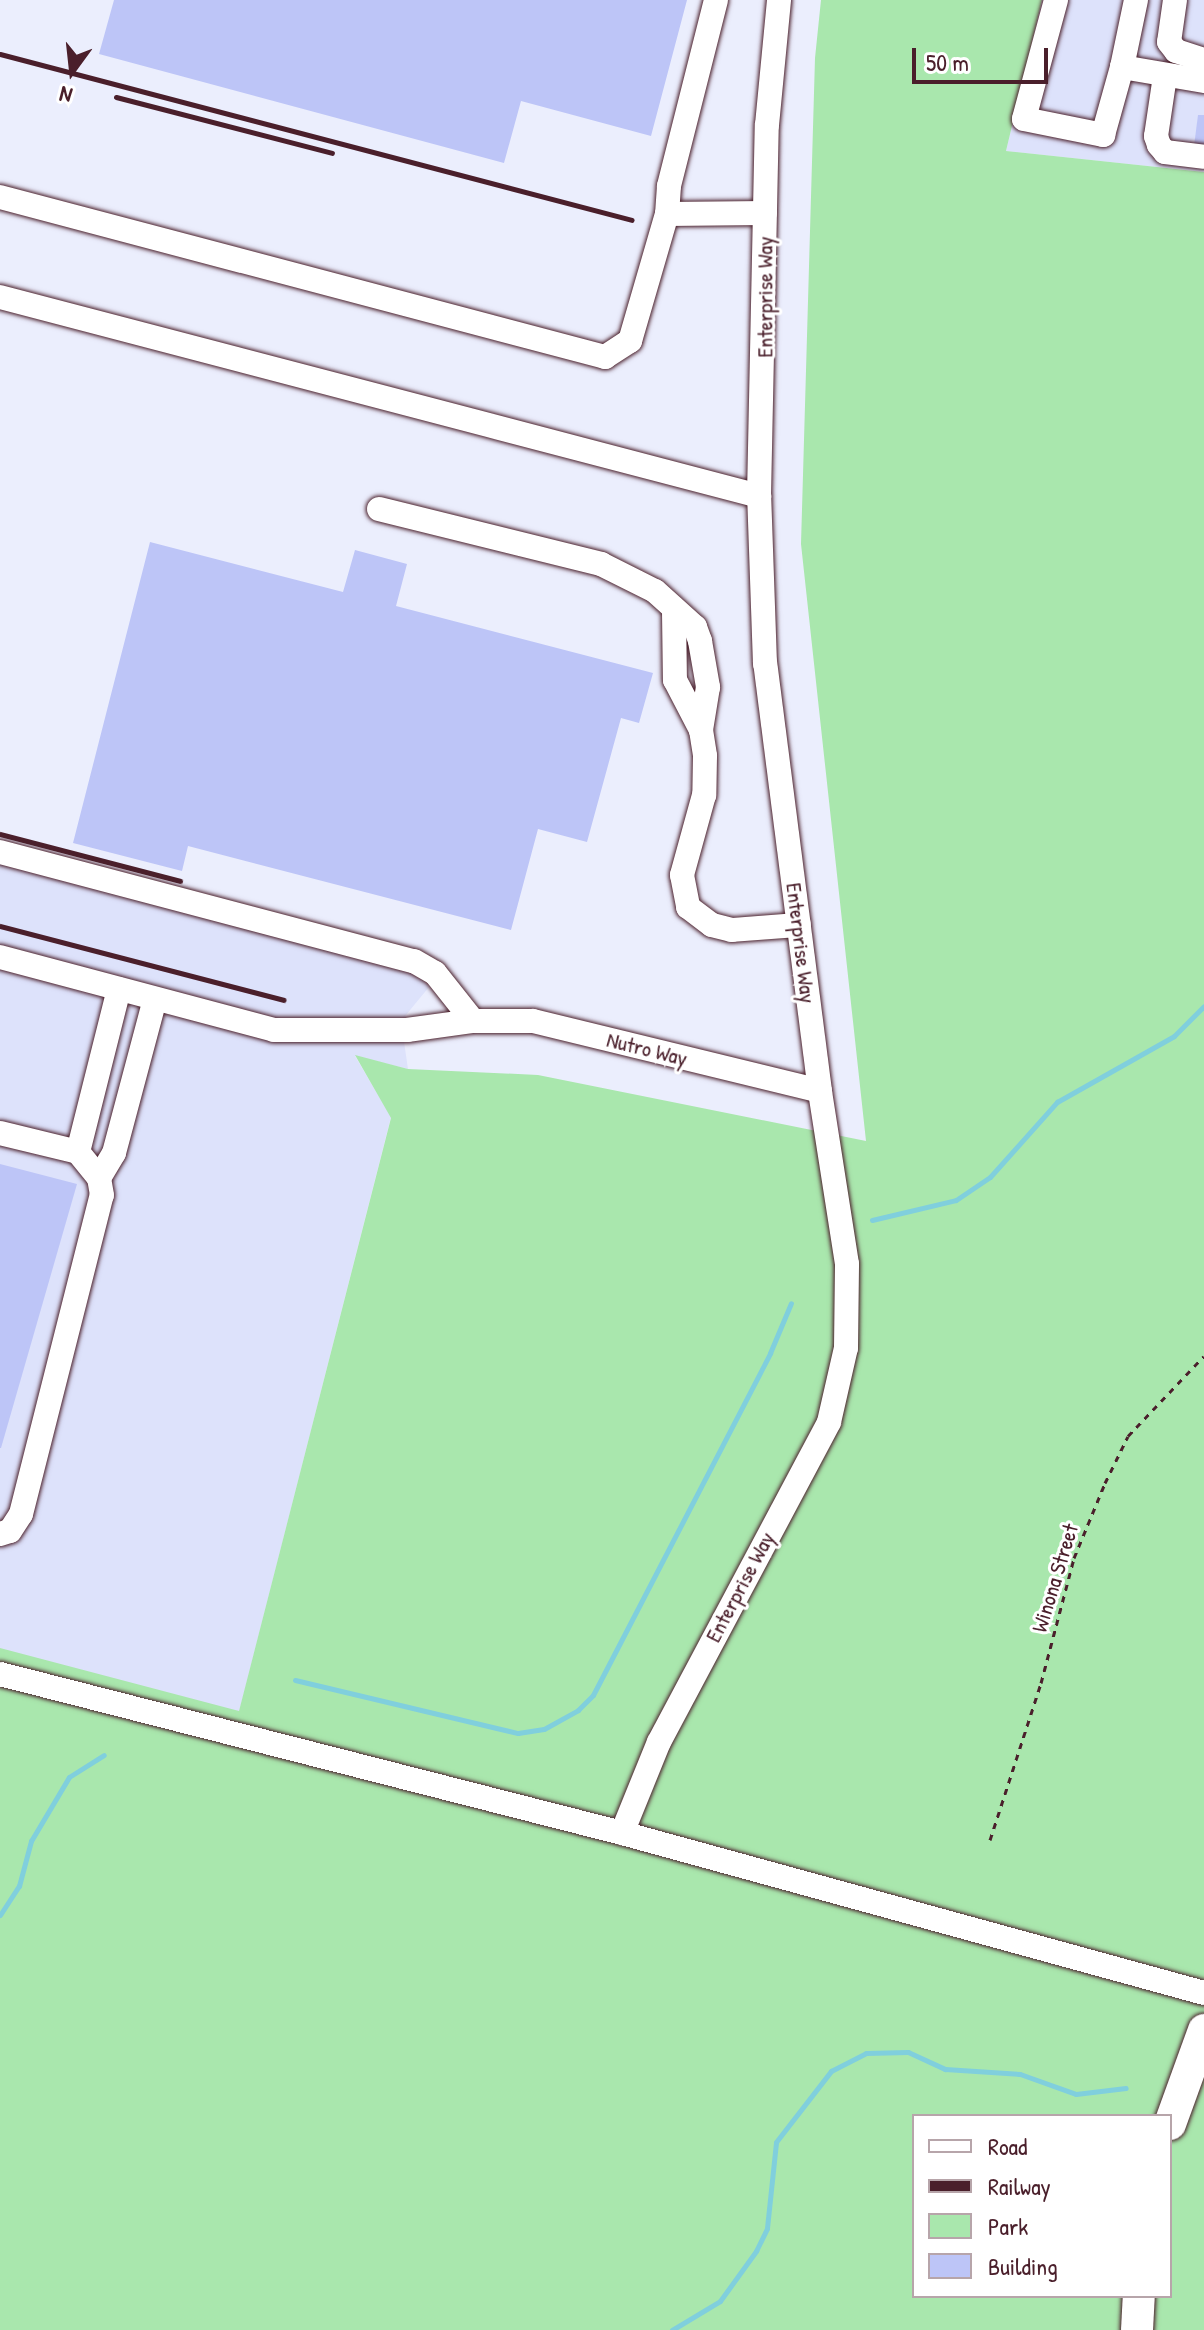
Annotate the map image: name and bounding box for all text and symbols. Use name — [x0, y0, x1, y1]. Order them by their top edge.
north arrow — [32, 32, 112, 112]
scale bar — [916, 32, 1052, 82]
text: 50 m — [926, 46, 969, 78]
text: N — [56, 79, 75, 111]
street label: Enterprise Way — [752, 236, 778, 358]
street label: Enterprise Way — [781, 881, 821, 1005]
street label: Nutro Way — [604, 1026, 690, 1072]
street label: Winona Street — [1026, 1521, 1084, 1635]
street label: Enterprise Way — [700, 1527, 780, 1647]
legend — [912, 2114, 1172, 2298]
text: Road — [988, 2130, 1027, 2162]
text: Railway — [988, 2170, 1051, 2202]
text: Park — [988, 2210, 1028, 2242]
text: Building — [988, 2250, 1058, 2282]

